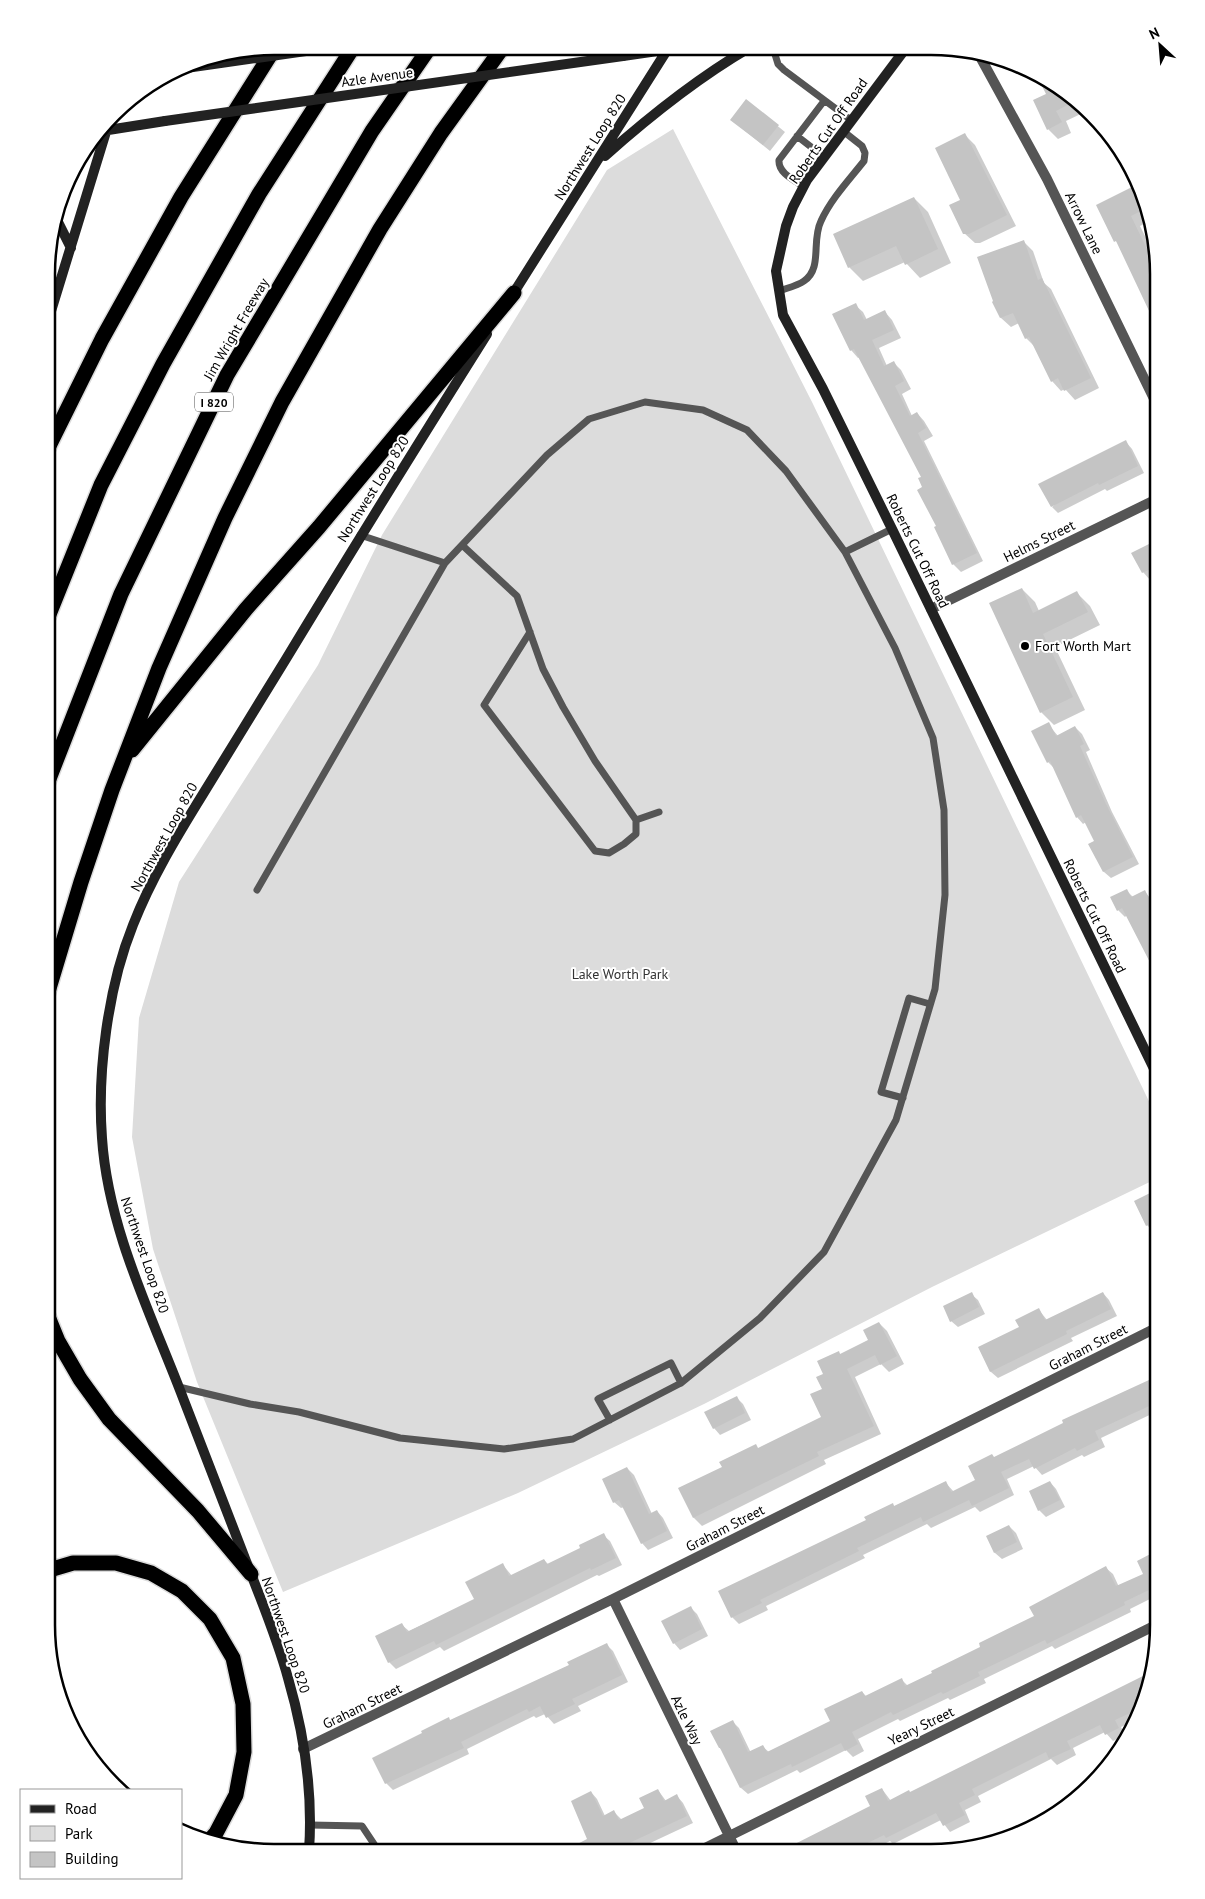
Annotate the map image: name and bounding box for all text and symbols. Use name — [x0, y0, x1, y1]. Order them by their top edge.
north arrow — [1135, 20, 1185, 70]
text: N — [1146, 23, 1162, 43]
street label: Azle Avenue — [340, 63, 414, 91]
street label: Roberts Cut Off Road — [785, 75, 871, 187]
street label: Northwest Loop 820 — [550, 90, 630, 203]
street label: Arrow Lane — [1061, 189, 1107, 257]
street label: Jim Wright Freeway — [199, 274, 273, 384]
road number: I 820 — [195, 392, 233, 412]
street label: Northwest Loop 820 — [333, 432, 413, 545]
street label: Roberts Cut Off Road — [882, 491, 954, 611]
street label: Helms Street — [1000, 516, 1078, 566]
place label: Fort Worth Mart — [1035, 637, 1131, 655]
marker: Fort Worth Mart — [1019, 640, 1031, 652]
street label: Northwest Loop 820 — [127, 779, 202, 895]
street label: Roberts Cut Off Road — [1059, 856, 1131, 976]
park label: Lake Worth Park — [572, 965, 669, 983]
street label: Northwest Loop 820 — [117, 1195, 173, 1316]
street label: Graham Street — [1046, 1319, 1131, 1374]
street label: Graham Street — [683, 1500, 768, 1555]
street label: Northwest Loop 820 — [258, 1575, 314, 1696]
street label: Graham Street — [320, 1679, 405, 1733]
street label: Azle Way — [667, 1692, 707, 1748]
street label: Yeary Street — [885, 1702, 957, 1750]
legend — [20, 1789, 182, 1879]
text: Road — [65, 1799, 97, 1818]
text: Park — [65, 1824, 93, 1843]
text: Building — [65, 1849, 119, 1868]

